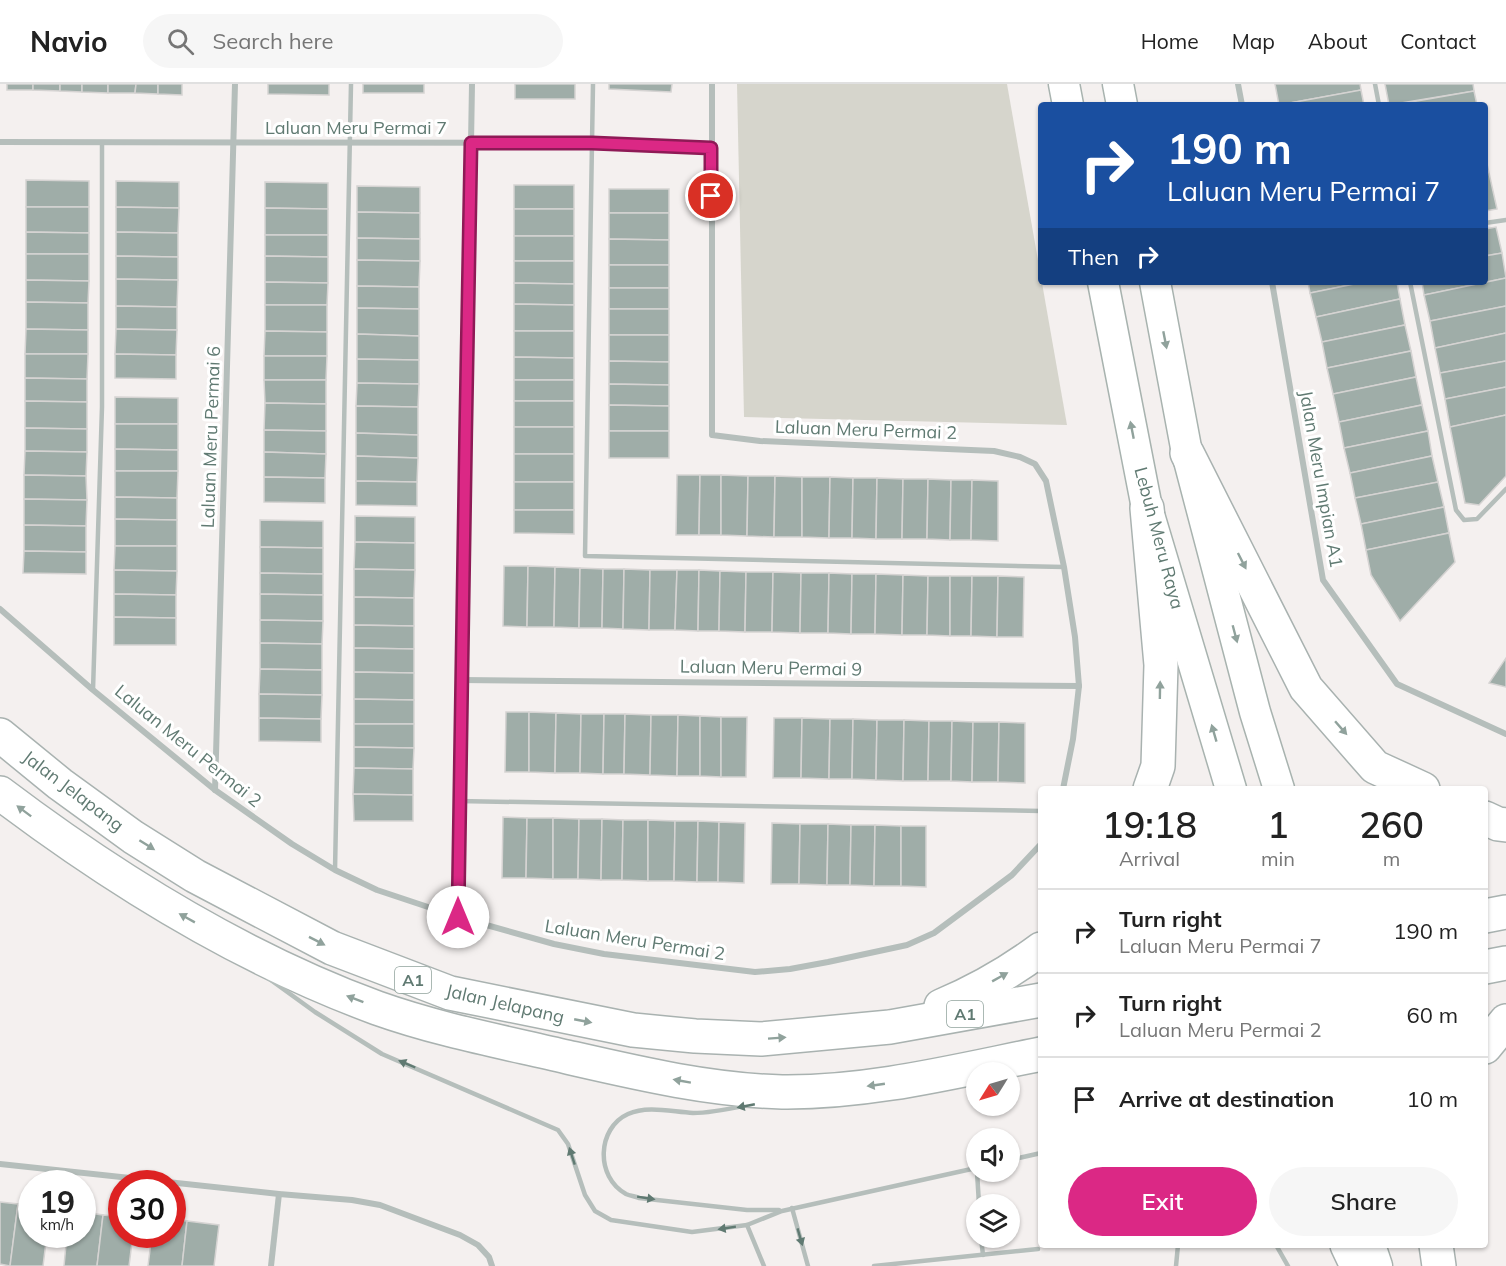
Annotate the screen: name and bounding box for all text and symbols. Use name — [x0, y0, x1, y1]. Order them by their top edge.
search box — [143, 14, 563, 68]
text: Navio — [30, 24, 107, 59]
icon: search — [164, 25, 197, 58]
text: Search here — [212, 27, 333, 55]
text: Home — [1141, 28, 1199, 54]
text: Map — [1232, 28, 1275, 54]
text: About — [1308, 28, 1367, 54]
text: Contact — [1400, 28, 1476, 54]
street label: Laluan Meru Permai 7 — [265, 116, 447, 139]
text: 190 m — [1167, 122, 1292, 175]
icon: right — [1068, 126, 1146, 204]
pin — [685, 170, 736, 221]
text: Laluan Meru Permai 7 — [1167, 174, 1440, 208]
icon: arrive — [694, 179, 727, 212]
icon: right — [1131, 240, 1164, 273]
text: Then — [1068, 243, 1119, 271]
one-way arrow — [1161, 330, 1170, 349]
street label: Laluan Meru Permai 6 — [196, 346, 225, 528]
street label: Jalan Meru Impian A1 — [1295, 389, 1348, 569]
street label: Laluan Meru Permai 2 — [775, 415, 957, 444]
one-way arrow — [1127, 421, 1136, 440]
street label: Lebuh Meru Raya — [1129, 464, 1189, 611]
one-way arrow — [1237, 553, 1247, 570]
one-way arrow — [1230, 625, 1240, 643]
street label: Laluan Meru Permai 9 — [680, 654, 862, 681]
street label: Laluan Meru Permai 2 — [110, 679, 266, 812]
one-way arrow — [1155, 680, 1165, 699]
one-way arrow — [1334, 720, 1347, 735]
one-way arrow — [1209, 724, 1218, 742]
street label: Jalan Jelapang — [18, 745, 128, 836]
text: 19:18 — [1102, 802, 1197, 847]
text: 1 — [1267, 802, 1289, 847]
text: 260 — [1359, 802, 1424, 847]
one-way arrow — [17, 805, 33, 817]
one-way arrow — [139, 840, 155, 851]
text: Arrival — [1119, 846, 1180, 871]
text: min — [1261, 846, 1295, 871]
text: m — [1383, 846, 1400, 871]
position arrow — [426, 885, 490, 949]
text: Turn right — [1119, 905, 1222, 933]
one-way arrow — [179, 913, 196, 923]
street label: Laluan Meru Permai 2 — [543, 914, 727, 965]
icon: right — [1068, 915, 1101, 948]
text: 190 m — [1393, 917, 1458, 945]
text: Laluan Meru Permai 7 — [1119, 933, 1321, 958]
one-way arrow — [309, 936, 326, 945]
road number: A1 — [395, 967, 431, 993]
one-way arrow — [992, 972, 1009, 982]
street label: Jalan Jelapang — [444, 979, 567, 1028]
text: Turn right — [1119, 989, 1222, 1017]
one-way arrow — [346, 994, 364, 1003]
icon: right — [1068, 999, 1101, 1032]
road number: A1 — [947, 1001, 983, 1027]
text: 60 m — [1407, 1001, 1458, 1029]
one-way arrow — [574, 1017, 593, 1026]
text: Laluan Meru Permai 2 — [1119, 1017, 1321, 1042]
one-way arrow — [768, 1033, 787, 1042]
one-way arrow — [398, 1059, 416, 1068]
north arrow — [966, 1062, 1020, 1116]
map controls — [966, 1062, 1020, 1248]
one-way arrow — [672, 1076, 691, 1085]
one-way arrow — [867, 1081, 886, 1090]
icon: arrive — [1068, 1083, 1101, 1116]
text: Arrive at destination — [1119, 1085, 1334, 1113]
text: 10 m — [1407, 1085, 1458, 1113]
one-way arrow — [736, 1102, 755, 1111]
button: sound — [966, 1128, 1020, 1182]
one-way arrow — [567, 1147, 577, 1165]
button: Exit — [1068, 1167, 1257, 1236]
button: Share — [1269, 1167, 1458, 1236]
speed limit sign: 30 — [108, 1170, 186, 1248]
text: 19 — [39, 1183, 75, 1221]
one-way arrow — [636, 1194, 655, 1203]
button: layers — [966, 1194, 1020, 1248]
text: km/h — [40, 1215, 74, 1234]
one-way arrow — [717, 1223, 736, 1232]
one-way arrow — [796, 1228, 805, 1246]

